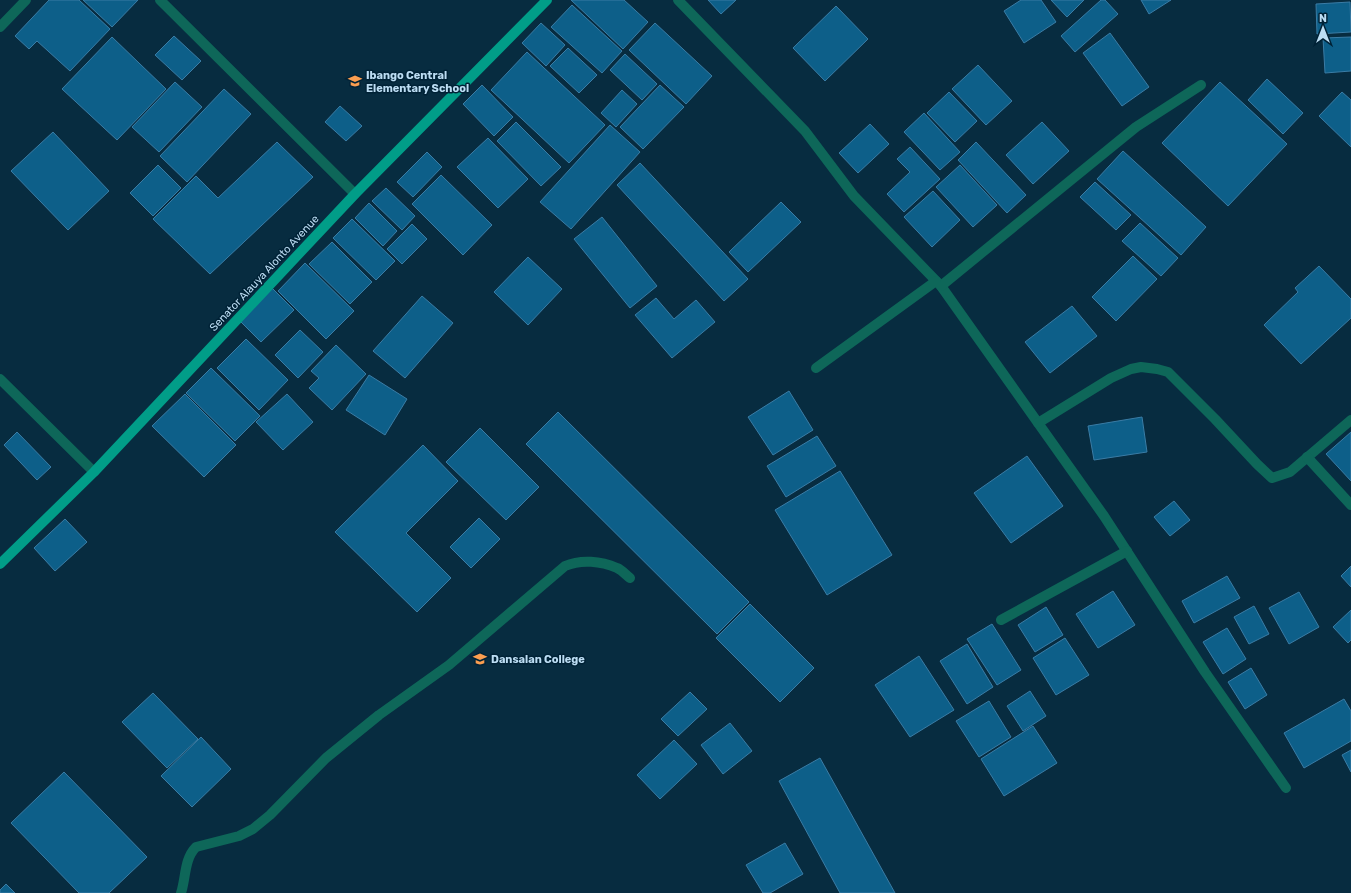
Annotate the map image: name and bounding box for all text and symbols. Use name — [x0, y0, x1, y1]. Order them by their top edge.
north arrow — [1303, 8, 1343, 48]
text: N — [1319, 12, 1327, 25]
place label: Ibango Central Elementary School — [366, 69, 469, 95]
school or university icon: Ibango Central Elementary School — [347, 73, 363, 89]
street label: Senator Alauya Alonto Avenue — [207, 213, 322, 334]
school or university icon: Dansalan College — [472, 651, 488, 667]
place label: Dansalan College — [491, 653, 585, 666]

